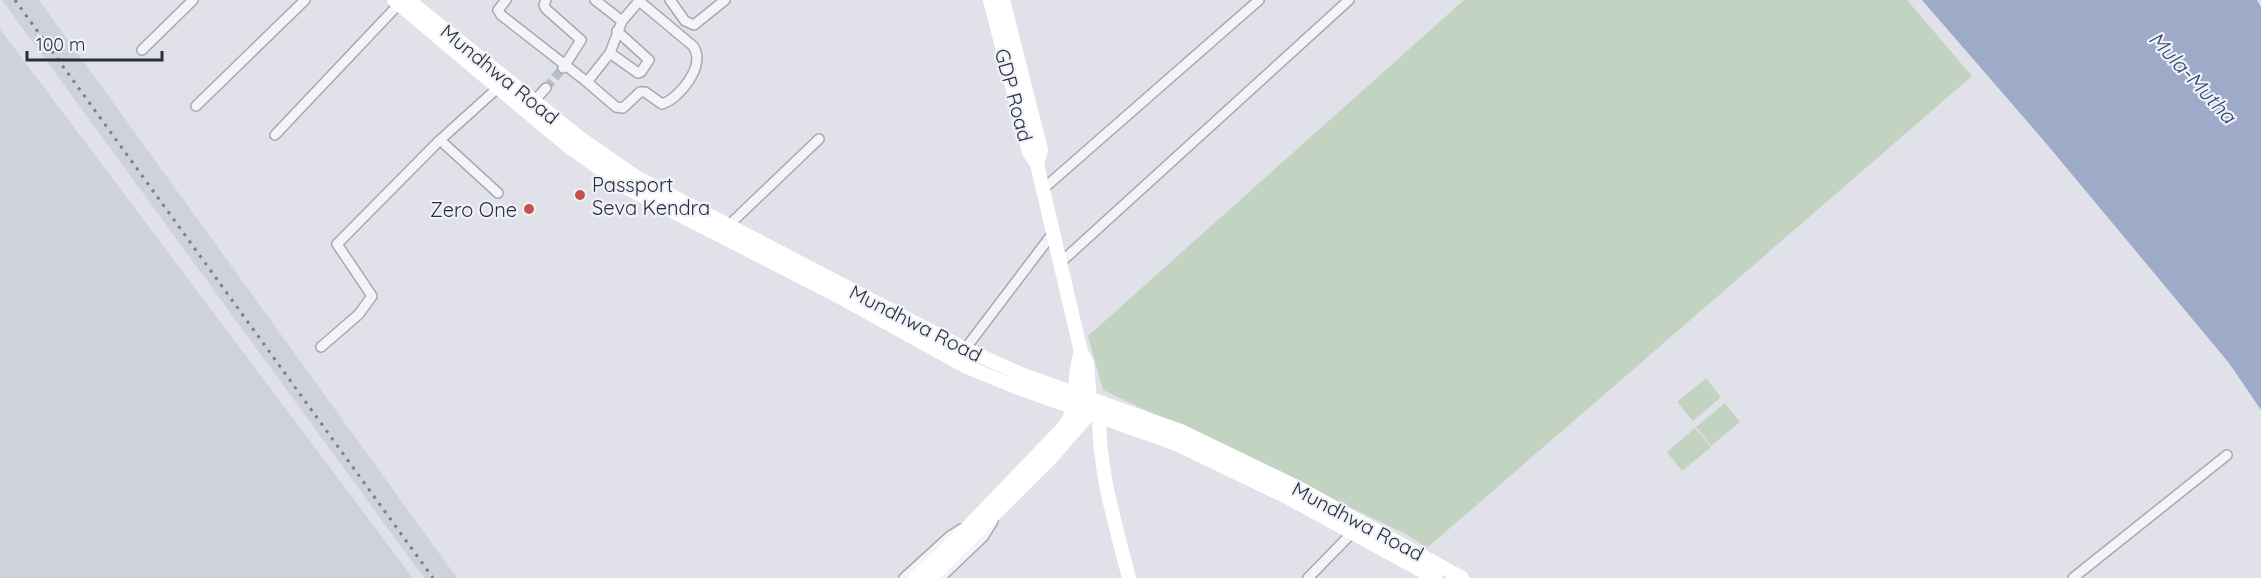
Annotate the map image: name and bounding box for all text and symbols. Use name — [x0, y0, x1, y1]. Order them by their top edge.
street label: Mundhwa Road — [436, 19, 564, 129]
scale bar — [27, 24, 162, 62]
water label: Mula-Mutha — [2144, 26, 2243, 129]
text: 100 m — [36, 33, 85, 56]
street label: GDP Road — [990, 46, 1038, 144]
place label: Passport Seva Kendra — [592, 172, 710, 220]
marker: Passport Seva Kendra — [573, 188, 587, 202]
place label: Zero One — [430, 197, 517, 222]
marker: Zero One — [522, 202, 536, 216]
street label: Mundhwa Road — [846, 279, 986, 367]
street label: Mundhwa Road — [1288, 476, 1428, 566]

